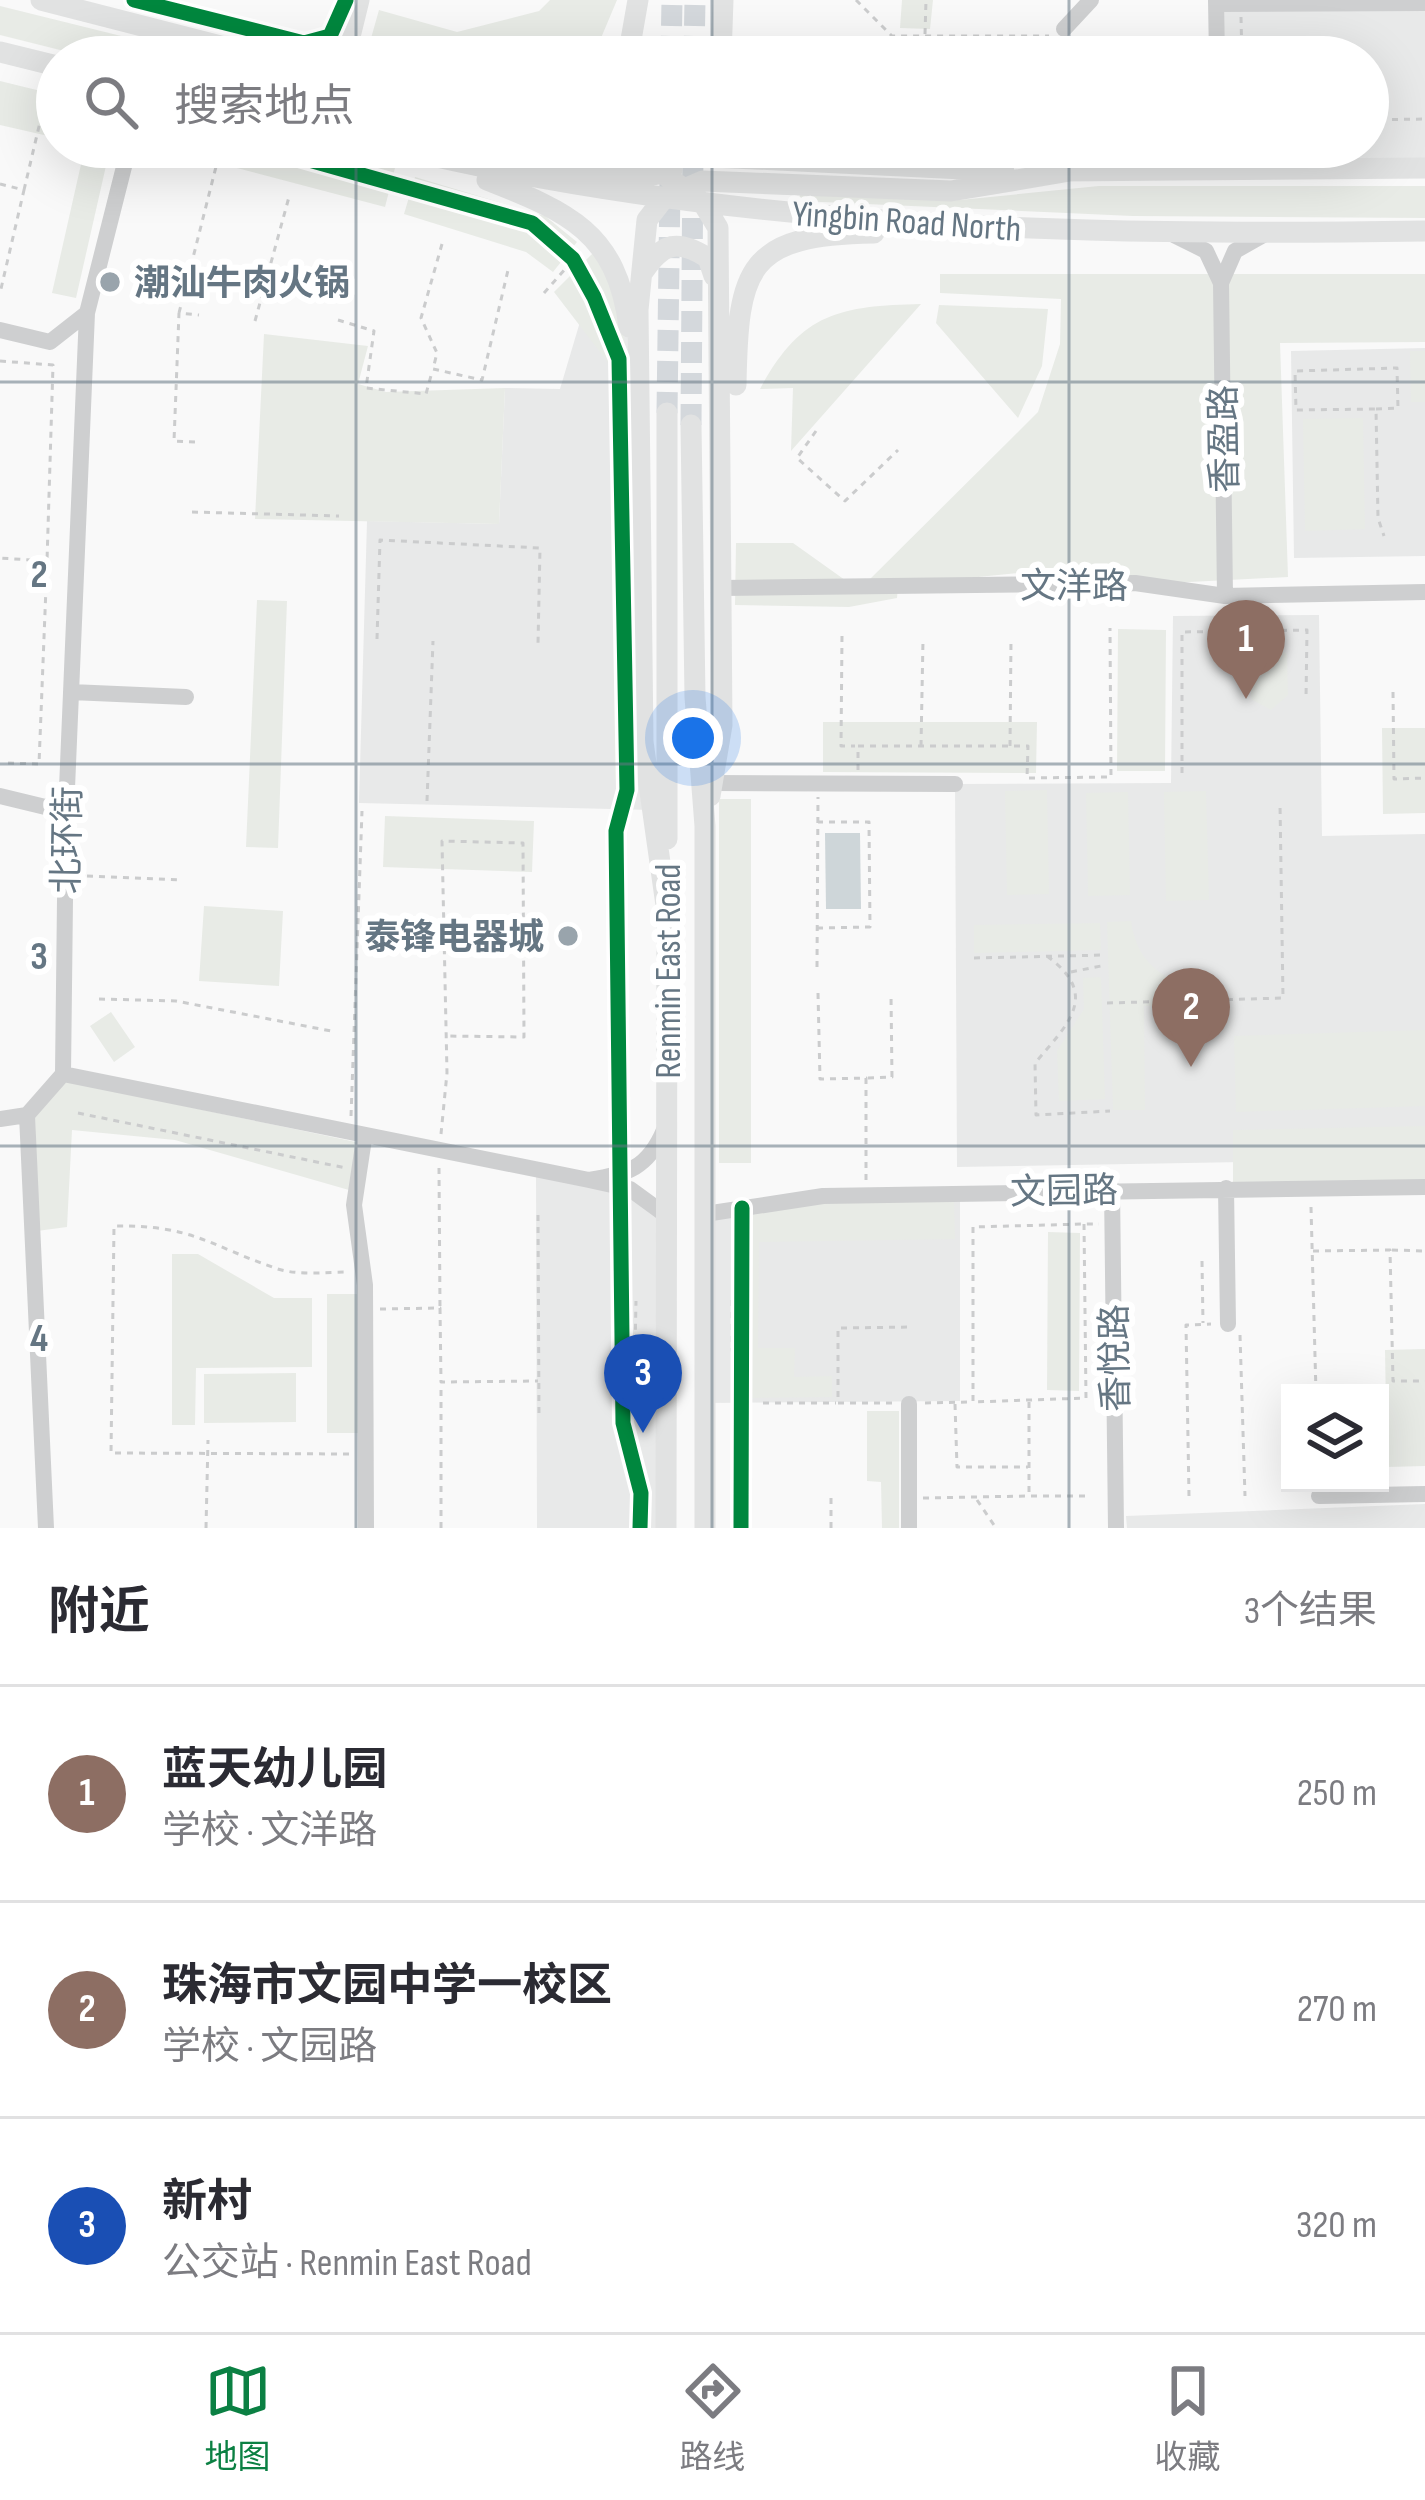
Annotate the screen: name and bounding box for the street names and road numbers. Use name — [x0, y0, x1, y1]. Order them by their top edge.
street label: Yingbin Road North — [791, 193, 1023, 252]
street label: 香盈路 — [1203, 385, 1248, 493]
street label: 文洋路 — [1020, 566, 1128, 609]
street label: 北环街 — [46, 786, 91, 894]
street label: Renmin East Road — [648, 864, 691, 1078]
street label: 文园路 — [1010, 1170, 1118, 1215]
street label: 香悅路 — [1094, 1304, 1139, 1412]

